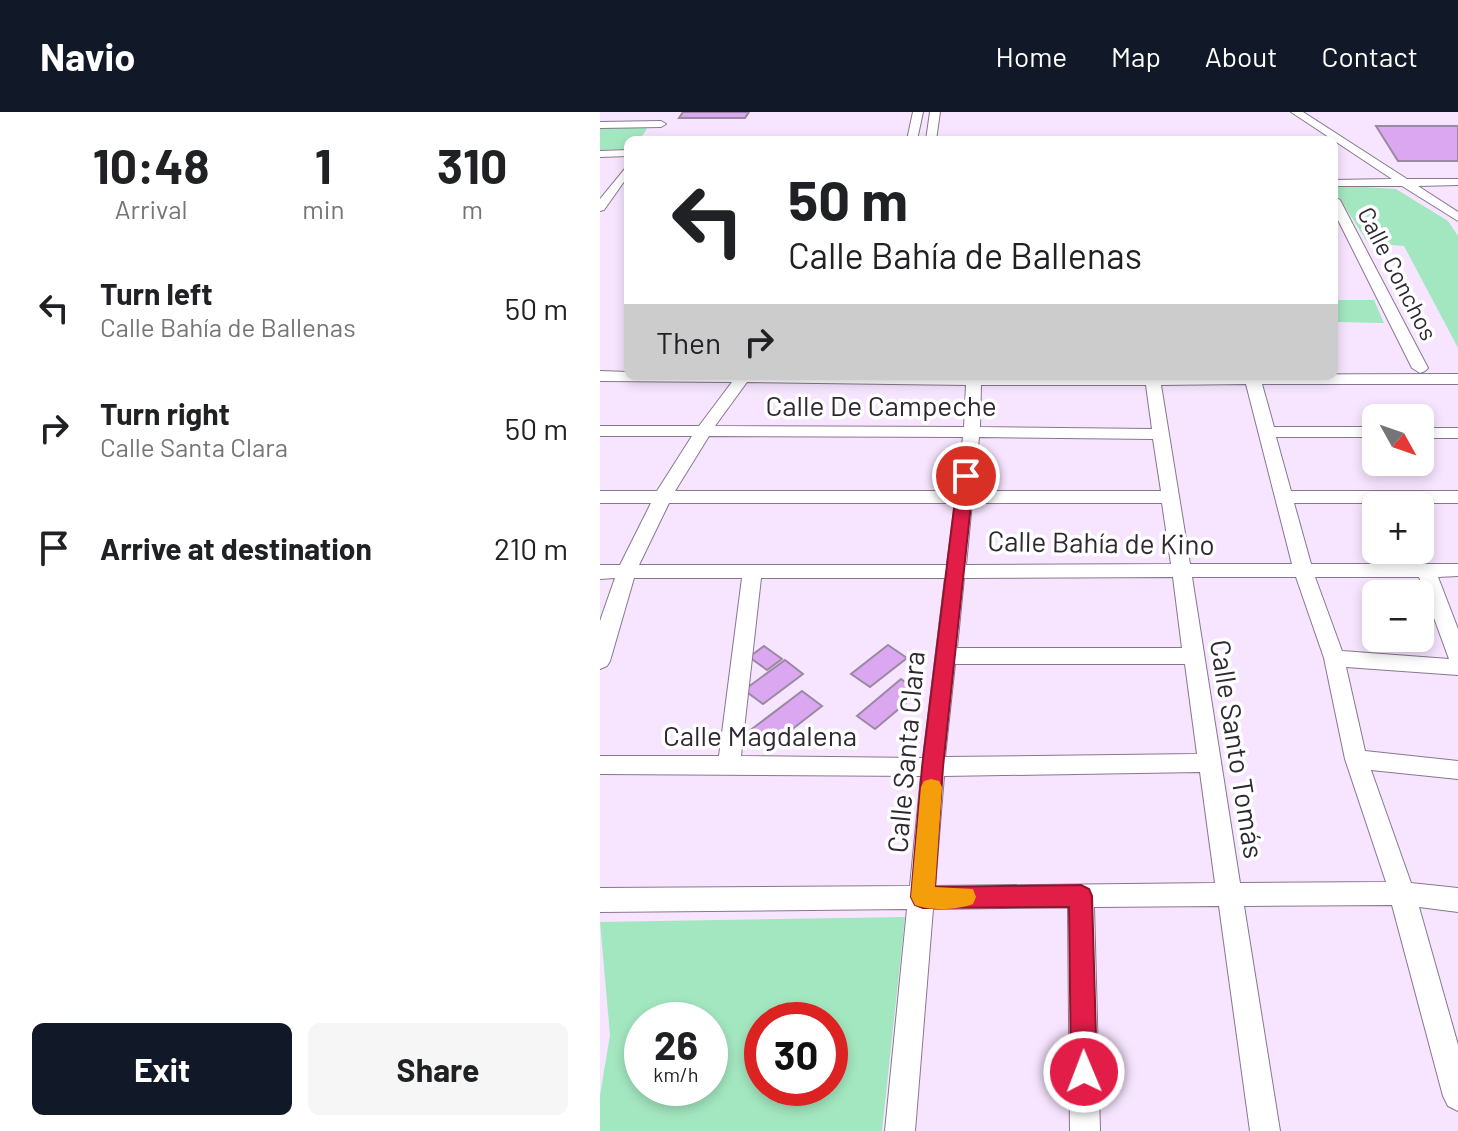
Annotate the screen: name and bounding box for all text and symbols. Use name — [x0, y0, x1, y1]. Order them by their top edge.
text: Navio — [40, 33, 135, 79]
text: Home — [996, 39, 1067, 73]
text: Map — [1111, 39, 1161, 73]
text: About — [1205, 39, 1277, 73]
text: Contact — [1321, 39, 1418, 73]
text: 10:48 — [93, 136, 210, 194]
text: 1 — [315, 136, 332, 194]
text: 310 — [437, 136, 507, 194]
text: 50 m — [788, 165, 908, 232]
icon: left — [656, 168, 760, 272]
text: Arrival — [115, 193, 187, 224]
text: min — [302, 193, 344, 224]
text: m — [461, 193, 483, 224]
street label: Calle Conchos — [1352, 202, 1444, 345]
text: Calle Bahía de Ballenas — [788, 233, 1142, 276]
text: Turn left — [100, 275, 213, 311]
icon: left — [32, 286, 76, 330]
text: 50 m — [505, 290, 568, 326]
text: Calle Bahía de Ballenas — [100, 311, 356, 342]
icon: right — [737, 320, 781, 364]
text: Then — [656, 324, 721, 360]
street label: Calle De Campeche — [765, 388, 997, 422]
text: Turn right — [100, 395, 230, 431]
north arrow — [1362, 404, 1434, 476]
map controls — [1362, 404, 1434, 652]
icon: right — [32, 406, 76, 450]
text: 50 m — [505, 410, 568, 446]
text: Calle Santa Clara — [100, 431, 288, 462]
pin — [932, 442, 1000, 510]
icon: arrive — [944, 454, 988, 498]
button: + — [1362, 492, 1434, 564]
street label: Calle Bahía de Kino — [987, 523, 1215, 561]
icon: arrive — [32, 526, 76, 570]
text: Arrive at destination — [100, 530, 372, 566]
text: 210 m — [494, 530, 568, 566]
button: − — [1362, 580, 1434, 652]
street label: Calle Santo Tomás — [1204, 637, 1272, 861]
street label: Calle Santa Clara — [879, 650, 931, 854]
street label: Calle Magdalena — [663, 718, 857, 752]
speed limit sign: 30 — [744, 1002, 848, 1106]
text: 26 — [654, 1020, 698, 1068]
button: Exit — [32, 1023, 292, 1115]
button: Share — [308, 1023, 568, 1115]
position arrow — [1042, 1030, 1126, 1114]
text: km/h — [653, 1062, 699, 1086]

